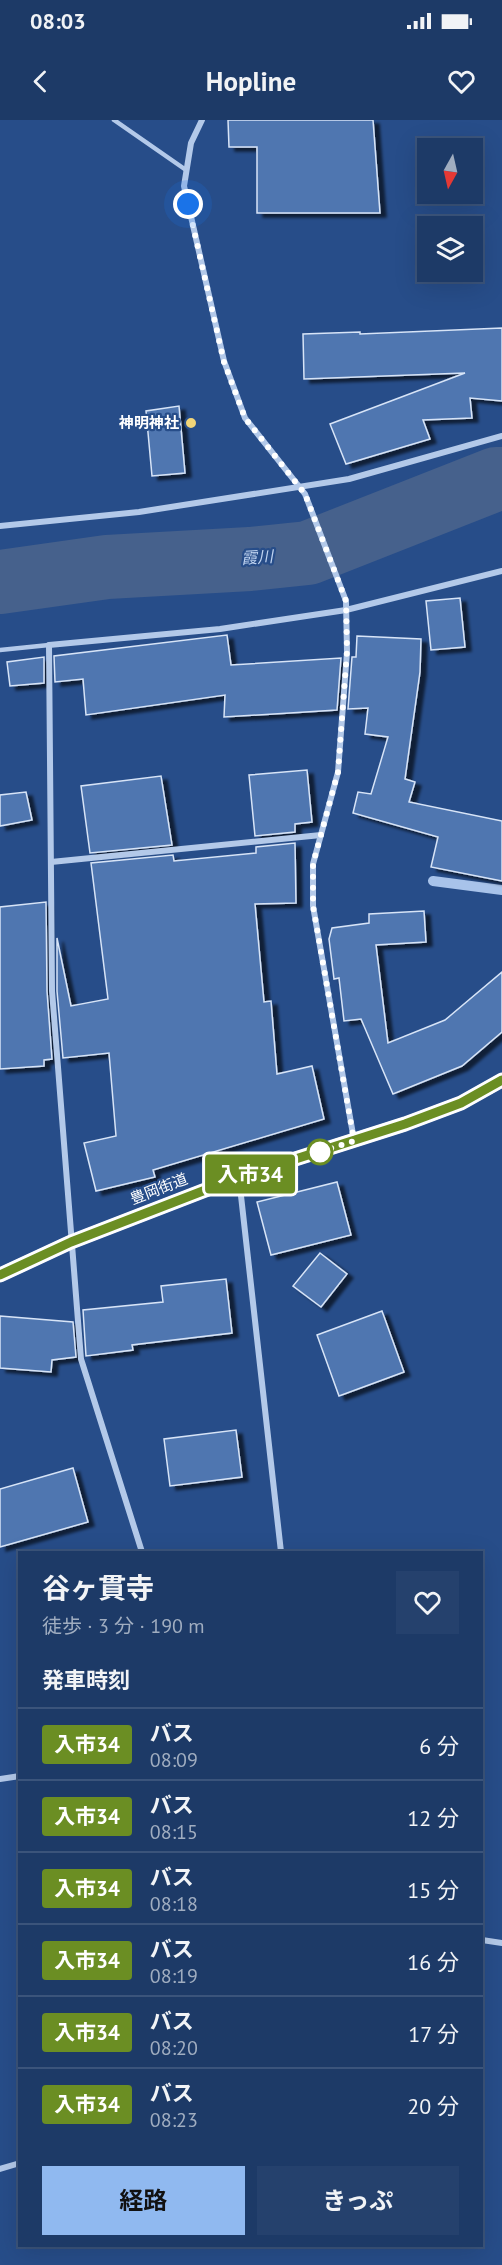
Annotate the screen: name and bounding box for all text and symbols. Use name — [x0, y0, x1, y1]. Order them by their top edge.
text: 08:03 — [30, 7, 86, 35]
text: Hopline — [206, 64, 296, 98]
icon: back — [24, 65, 57, 98]
icon: heart — [445, 65, 478, 98]
north arrow — [417, 138, 483, 204]
map controls — [417, 138, 483, 282]
your location — [173, 189, 203, 219]
button: layers — [417, 216, 483, 282]
place label: 神明神社 — [118, 413, 179, 432]
marker: 神明神社 — [184, 416, 198, 430]
water label: 霞川 — [240, 546, 276, 568]
unlabelled marker — [307, 1139, 333, 1165]
line badge: 入市34 — [208, 1154, 292, 1194]
text: 入市34 — [217, 1161, 283, 1188]
street label: 豊岡街道 — [127, 1169, 190, 1208]
text: 谷ヶ貫寺 — [42, 1569, 154, 1606]
button: heart — [396, 1571, 459, 1634]
text: 徒歩 · 3 分 · 190 m — [42, 1613, 205, 1639]
text: 発車時刻 — [42, 1666, 130, 1694]
text: バス — [150, 1719, 194, 1747]
text: 入市34 — [54, 1731, 120, 1758]
text: 6 分 — [419, 1732, 459, 1760]
text: 08:09 — [150, 1747, 198, 1773]
text: バス — [150, 1791, 194, 1819]
text: 入市34 — [54, 1803, 120, 1830]
text: 12 分 — [407, 1804, 459, 1832]
text: 08:15 — [150, 1819, 198, 1845]
text: バス — [150, 1863, 194, 1891]
text: 入市34 — [54, 1875, 120, 1902]
text: 15 分 — [407, 1876, 459, 1904]
text: 08:18 — [150, 1891, 198, 1917]
text: バス — [150, 1935, 194, 1963]
text: 入市34 — [54, 1947, 120, 1974]
text: 16 分 — [407, 1948, 459, 1976]
text: 08:19 — [150, 1963, 198, 1989]
text: バス — [150, 2007, 194, 2035]
text: 入市34 — [54, 2019, 120, 2046]
text: 17 分 — [408, 2020, 459, 2048]
text: 08:20 — [150, 2035, 198, 2061]
text: バス — [150, 2079, 194, 2107]
text: 入市34 — [54, 2091, 120, 2118]
text: 20 分 — [407, 2092, 459, 2120]
text: 08:23 — [150, 2107, 198, 2133]
button: 経路 — [42, 2166, 245, 2235]
button: きっぷ — [257, 2166, 459, 2235]

